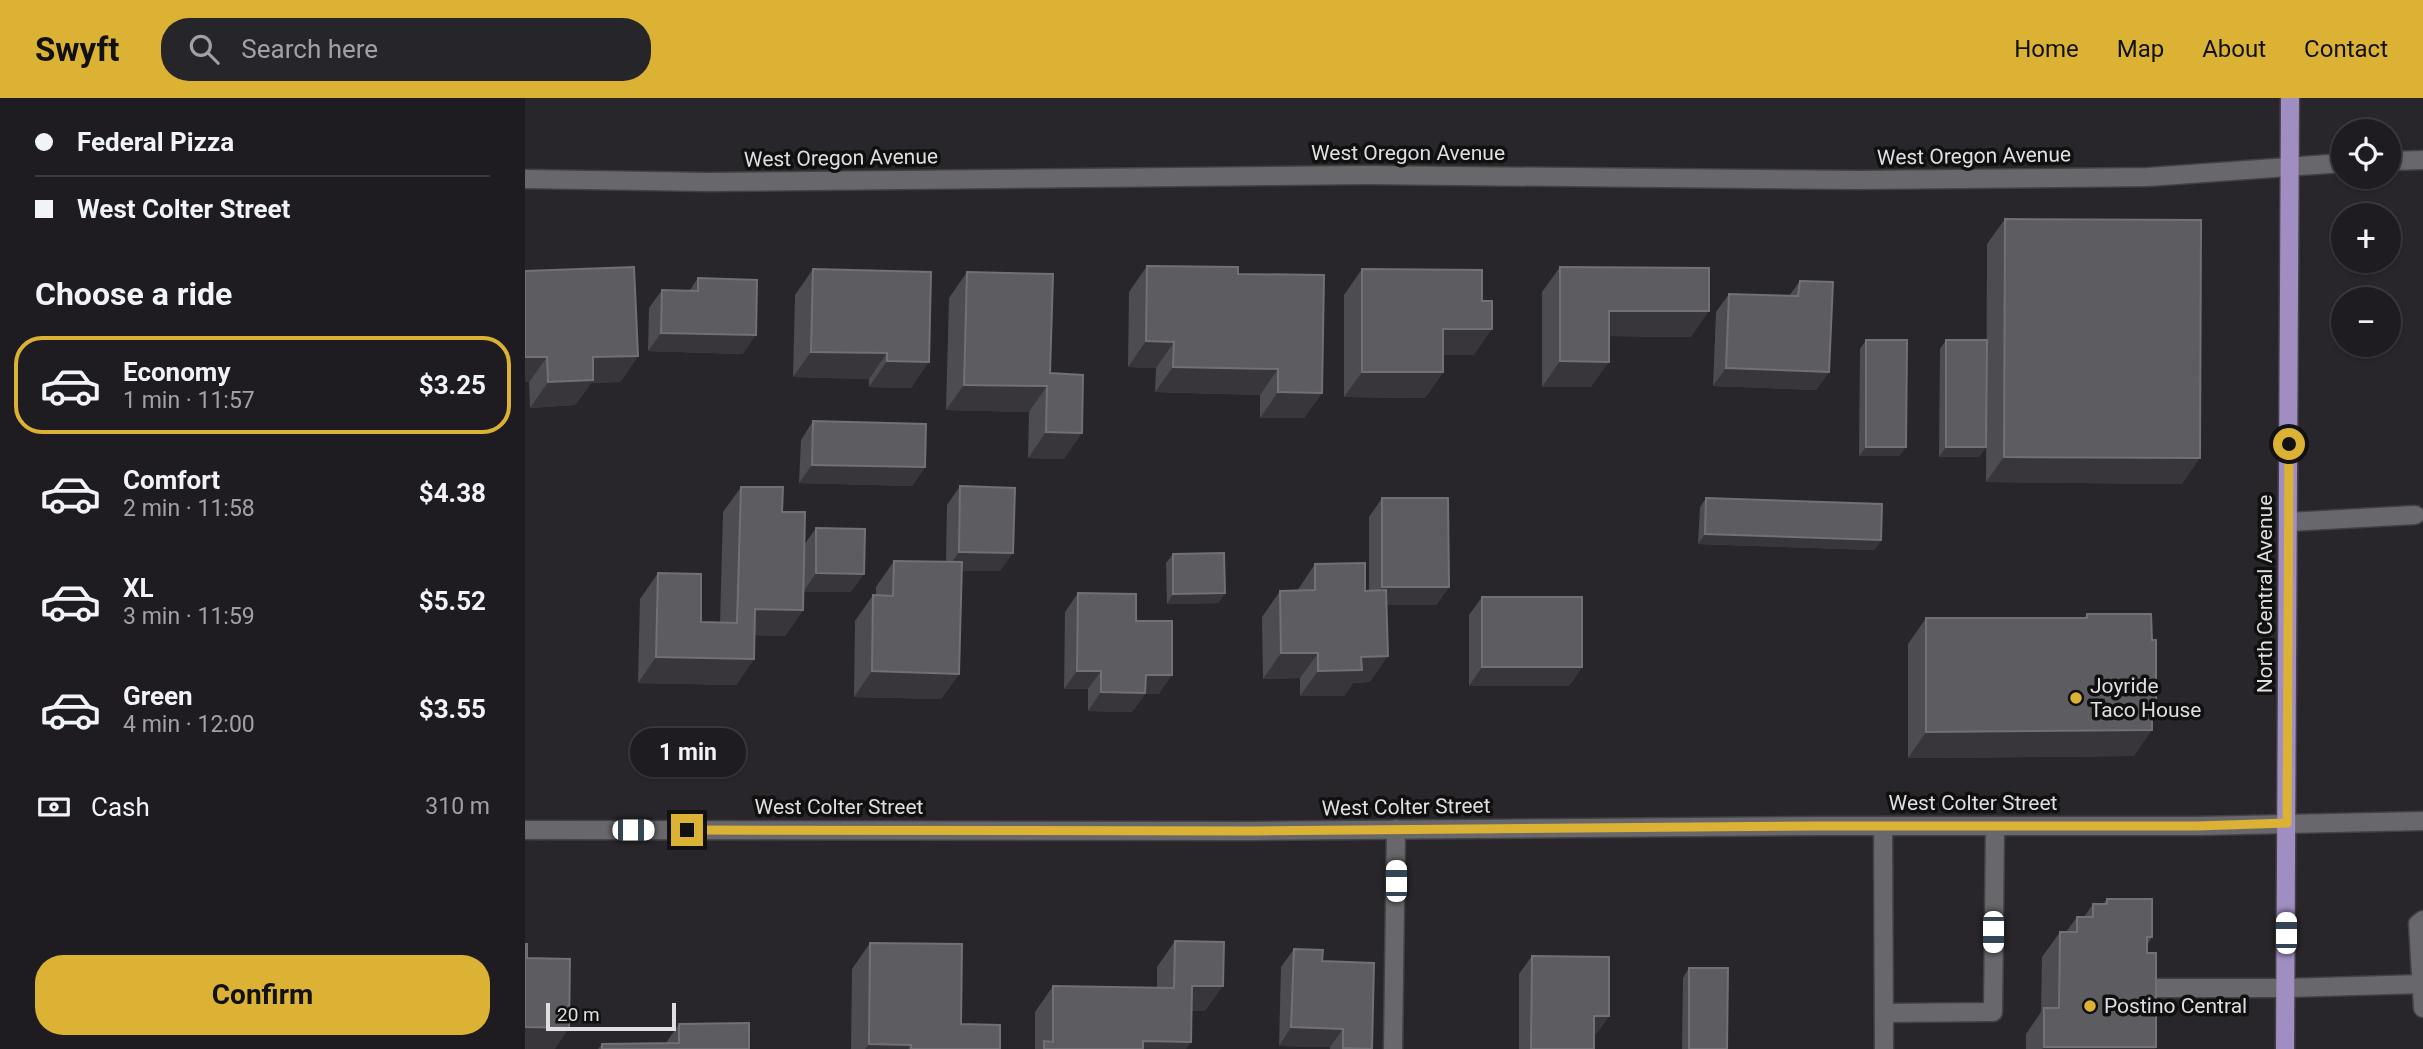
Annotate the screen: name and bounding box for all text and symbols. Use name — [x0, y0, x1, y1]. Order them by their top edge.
search box — [161, 18, 651, 81]
text: Swyft — [35, 30, 119, 69]
icon: search — [185, 30, 223, 68]
text: Search here — [241, 34, 378, 64]
text: Home — [2014, 35, 2079, 63]
text: Map — [2117, 35, 2164, 63]
text: About — [2202, 35, 2266, 63]
text: Contact — [2304, 35, 2388, 63]
map controls — [2331, 119, 2401, 357]
button: locate — [2331, 119, 2401, 189]
text: Federal Pizza — [77, 127, 234, 157]
street label: West Oregon Avenue — [1311, 141, 1505, 165]
street label: West Oregon Avenue — [1877, 142, 2071, 170]
street label: West Oregon Avenue — [744, 144, 938, 172]
text: West Colter Street — [77, 194, 290, 224]
button: + — [2331, 203, 2401, 273]
text: Choose a ride — [35, 275, 232, 313]
button: − — [2331, 287, 2401, 357]
icon: car — [39, 354, 102, 417]
text: Economy — [123, 357, 230, 387]
text: $3.25 — [419, 370, 486, 400]
text: 1 min · 11:57 — [123, 387, 255, 414]
route start — [2273, 428, 2305, 460]
icon: car — [39, 462, 102, 525]
text: Comfort — [123, 465, 220, 495]
text: $4.38 — [419, 478, 486, 508]
text: 2 min · 11:58 — [123, 495, 255, 522]
street label: North Central Avenue — [2253, 495, 2277, 693]
icon: car — [39, 570, 102, 633]
text: XL — [123, 573, 154, 603]
text: $5.52 — [419, 586, 486, 616]
text: 3 min · 11:59 — [123, 603, 255, 630]
place label: Joyride Taco House — [2090, 674, 2201, 722]
icon: car — [39, 678, 102, 741]
text: Green — [123, 681, 193, 711]
marker: Joyride Taco House — [2068, 690, 2084, 706]
text: $3.55 — [419, 694, 486, 724]
text: 4 min · 12:00 — [123, 711, 255, 738]
callout: 1 min — [629, 728, 745, 778]
text: 1 min — [659, 739, 717, 766]
icon: cash — [35, 788, 73, 826]
street label: West Colter Street — [1889, 791, 2058, 815]
text: Cash — [91, 792, 150, 822]
text: 310 m — [425, 793, 490, 820]
street label: West Colter Street — [1321, 794, 1491, 820]
street label: West Colter Street — [755, 795, 924, 819]
route end — [671, 814, 703, 846]
car — [613, 820, 655, 841]
car — [1386, 860, 1407, 902]
car — [1983, 911, 2004, 953]
car — [2276, 912, 2297, 954]
button: Confirm — [35, 955, 490, 1035]
place label: Postino Central — [2104, 994, 2247, 1018]
marker: Postino Central — [2082, 998, 2098, 1014]
scale bar — [546, 1000, 675, 1032]
text: 20 m — [557, 1003, 600, 1026]

